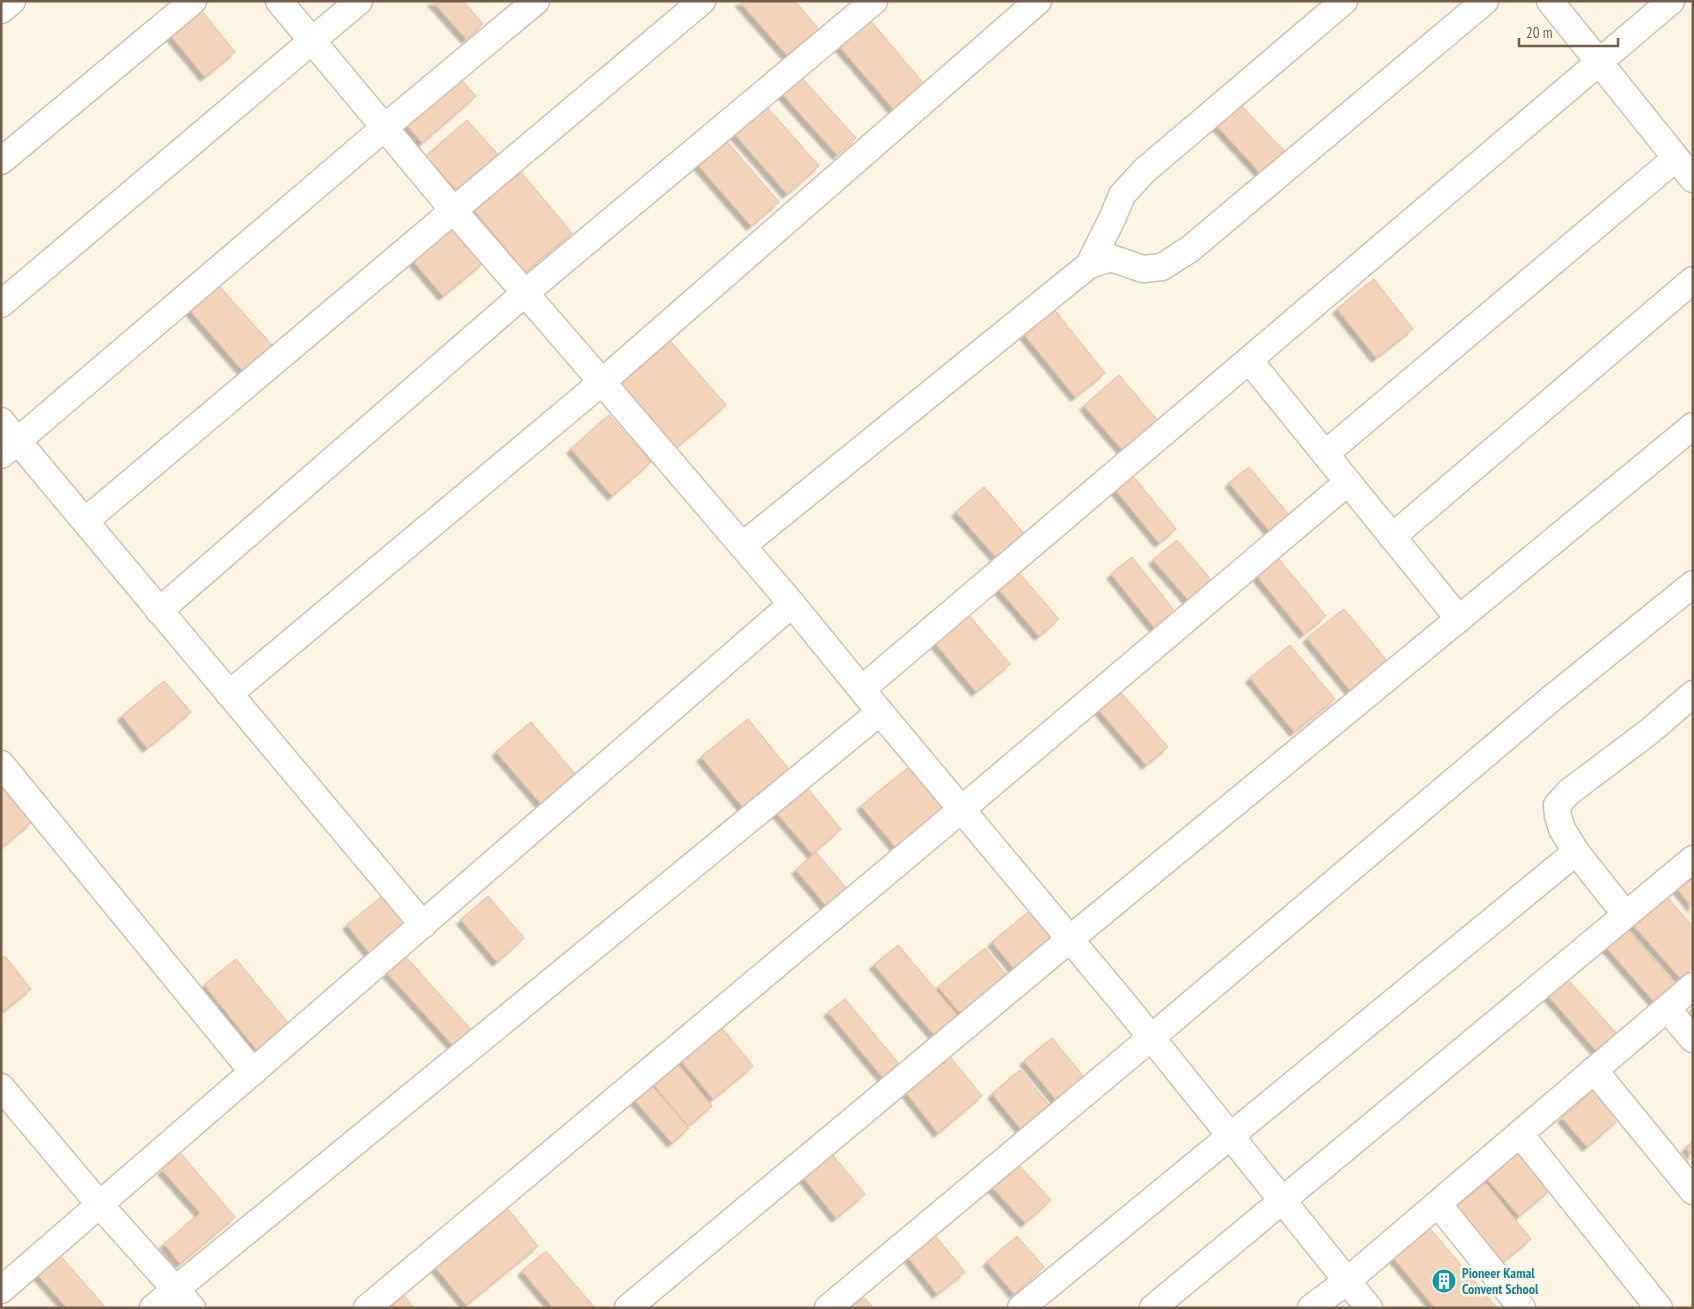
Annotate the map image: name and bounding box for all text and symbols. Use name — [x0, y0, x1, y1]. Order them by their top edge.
scale bar — [1519, 15, 1618, 47]
text: 20 m — [1526, 23, 1552, 42]
place label: Pioneer Kamal Convent School — [1462, 1264, 1539, 1298]
building icon: Pioneer Kamal Convent School — [1431, 1268, 1457, 1294]

